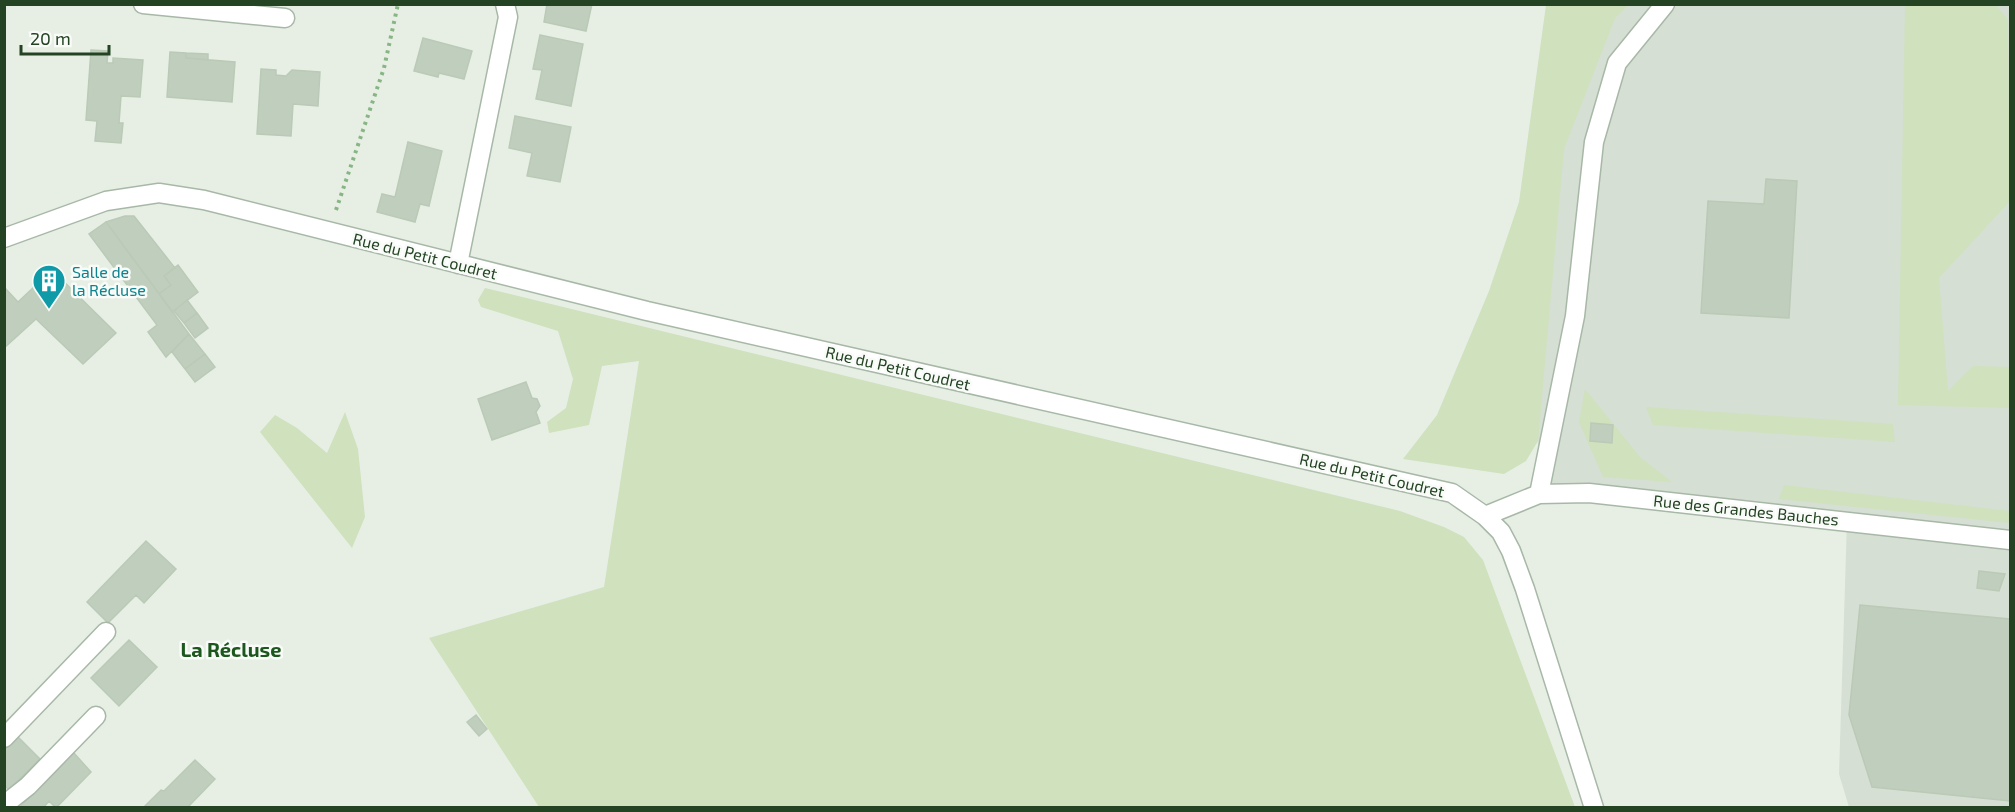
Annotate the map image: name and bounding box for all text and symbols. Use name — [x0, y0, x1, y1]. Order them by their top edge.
scale bar — [21, 18, 110, 56]
text: 20 m — [30, 27, 71, 49]
street label: Rue du Petit Coudret — [351, 228, 499, 283]
place label: Salle de la Récluse — [72, 262, 146, 299]
building icon: Salle de la Récluse — [31, 263, 67, 310]
street label: Rue du Petit Coudret — [824, 342, 972, 393]
street label: Rue du Petit Coudret — [1298, 449, 1446, 500]
street label: Rue des Grandes Bauches — [1652, 490, 1840, 529]
district label: La Récluse — [180, 637, 282, 661]

